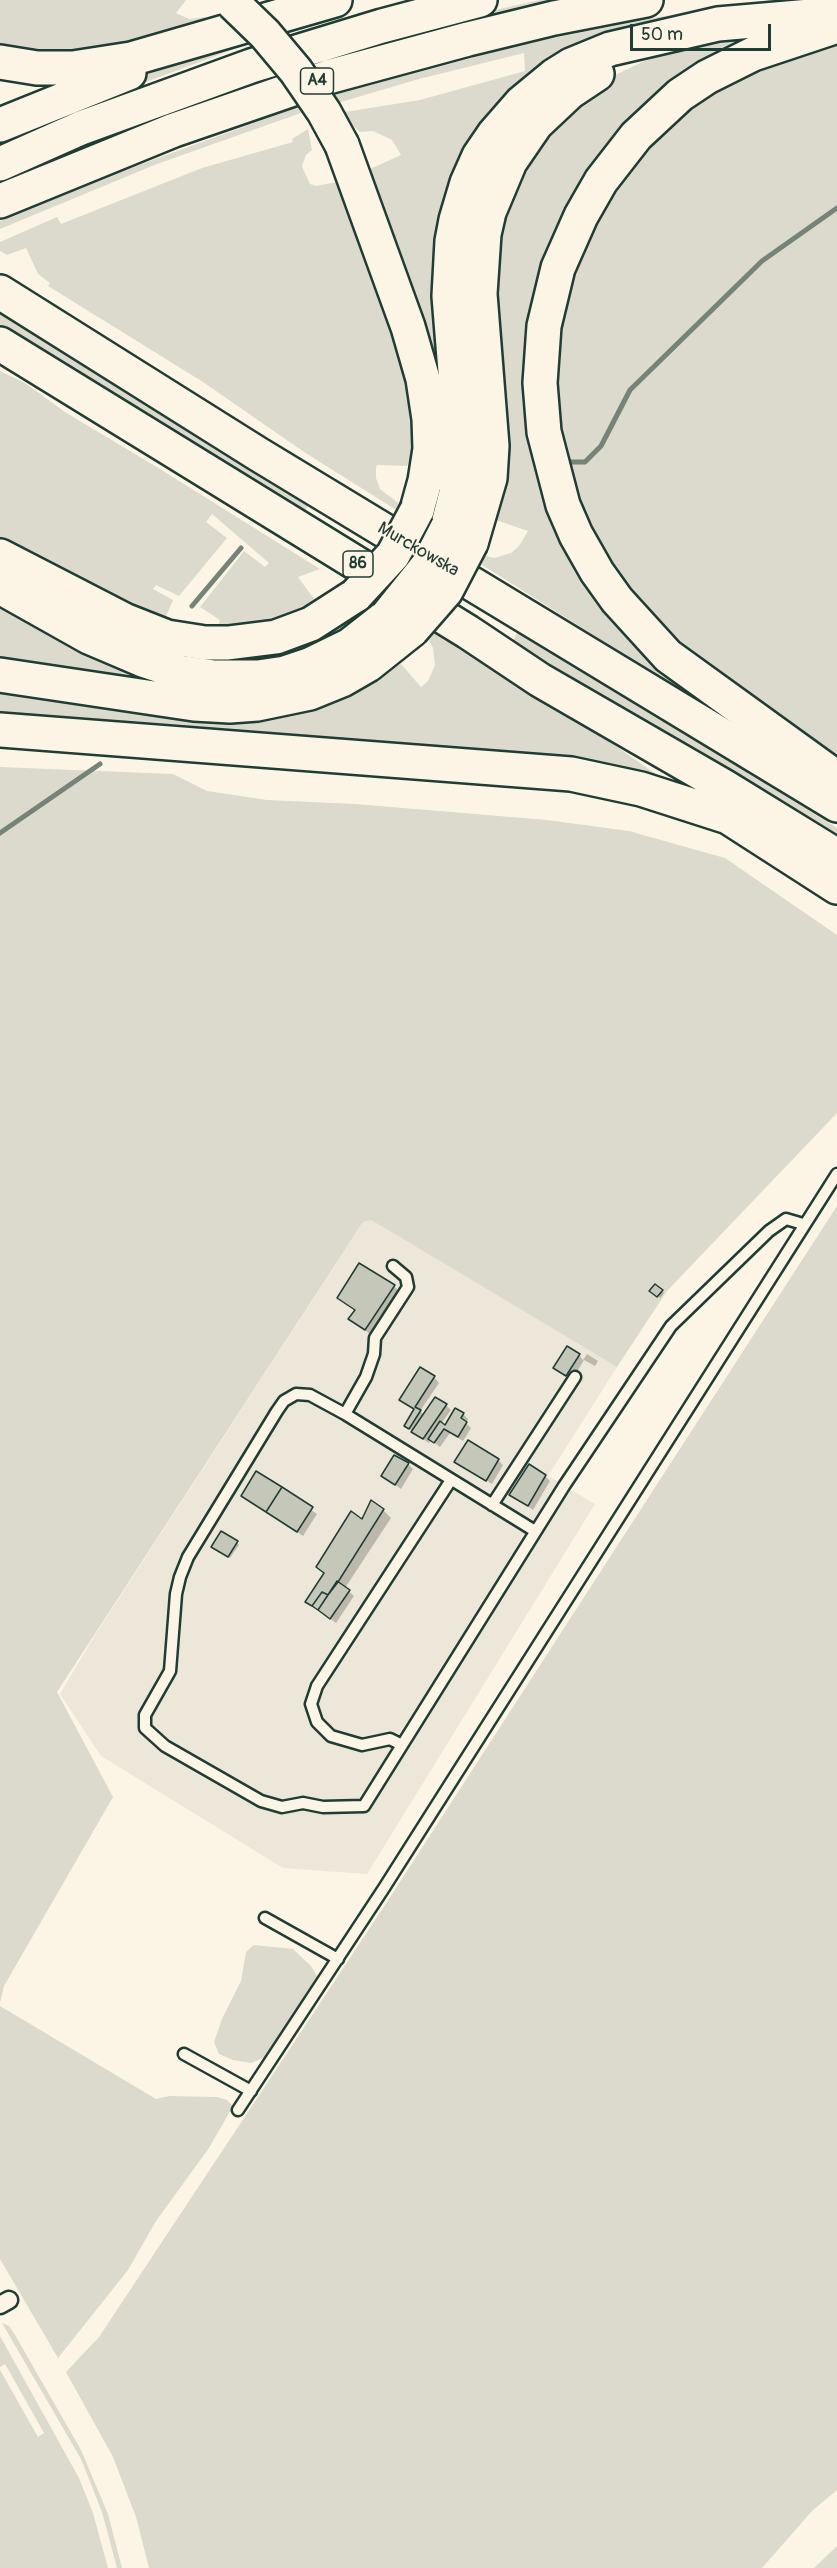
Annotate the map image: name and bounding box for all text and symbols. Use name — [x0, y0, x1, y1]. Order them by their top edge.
scale bar — [633, 12, 774, 50]
text: 50 m — [641, 23, 683, 46]
road number: A4 — [300, 68, 334, 94]
street label: Murckowska — [373, 518, 463, 582]
road number: 86 — [343, 551, 373, 577]

